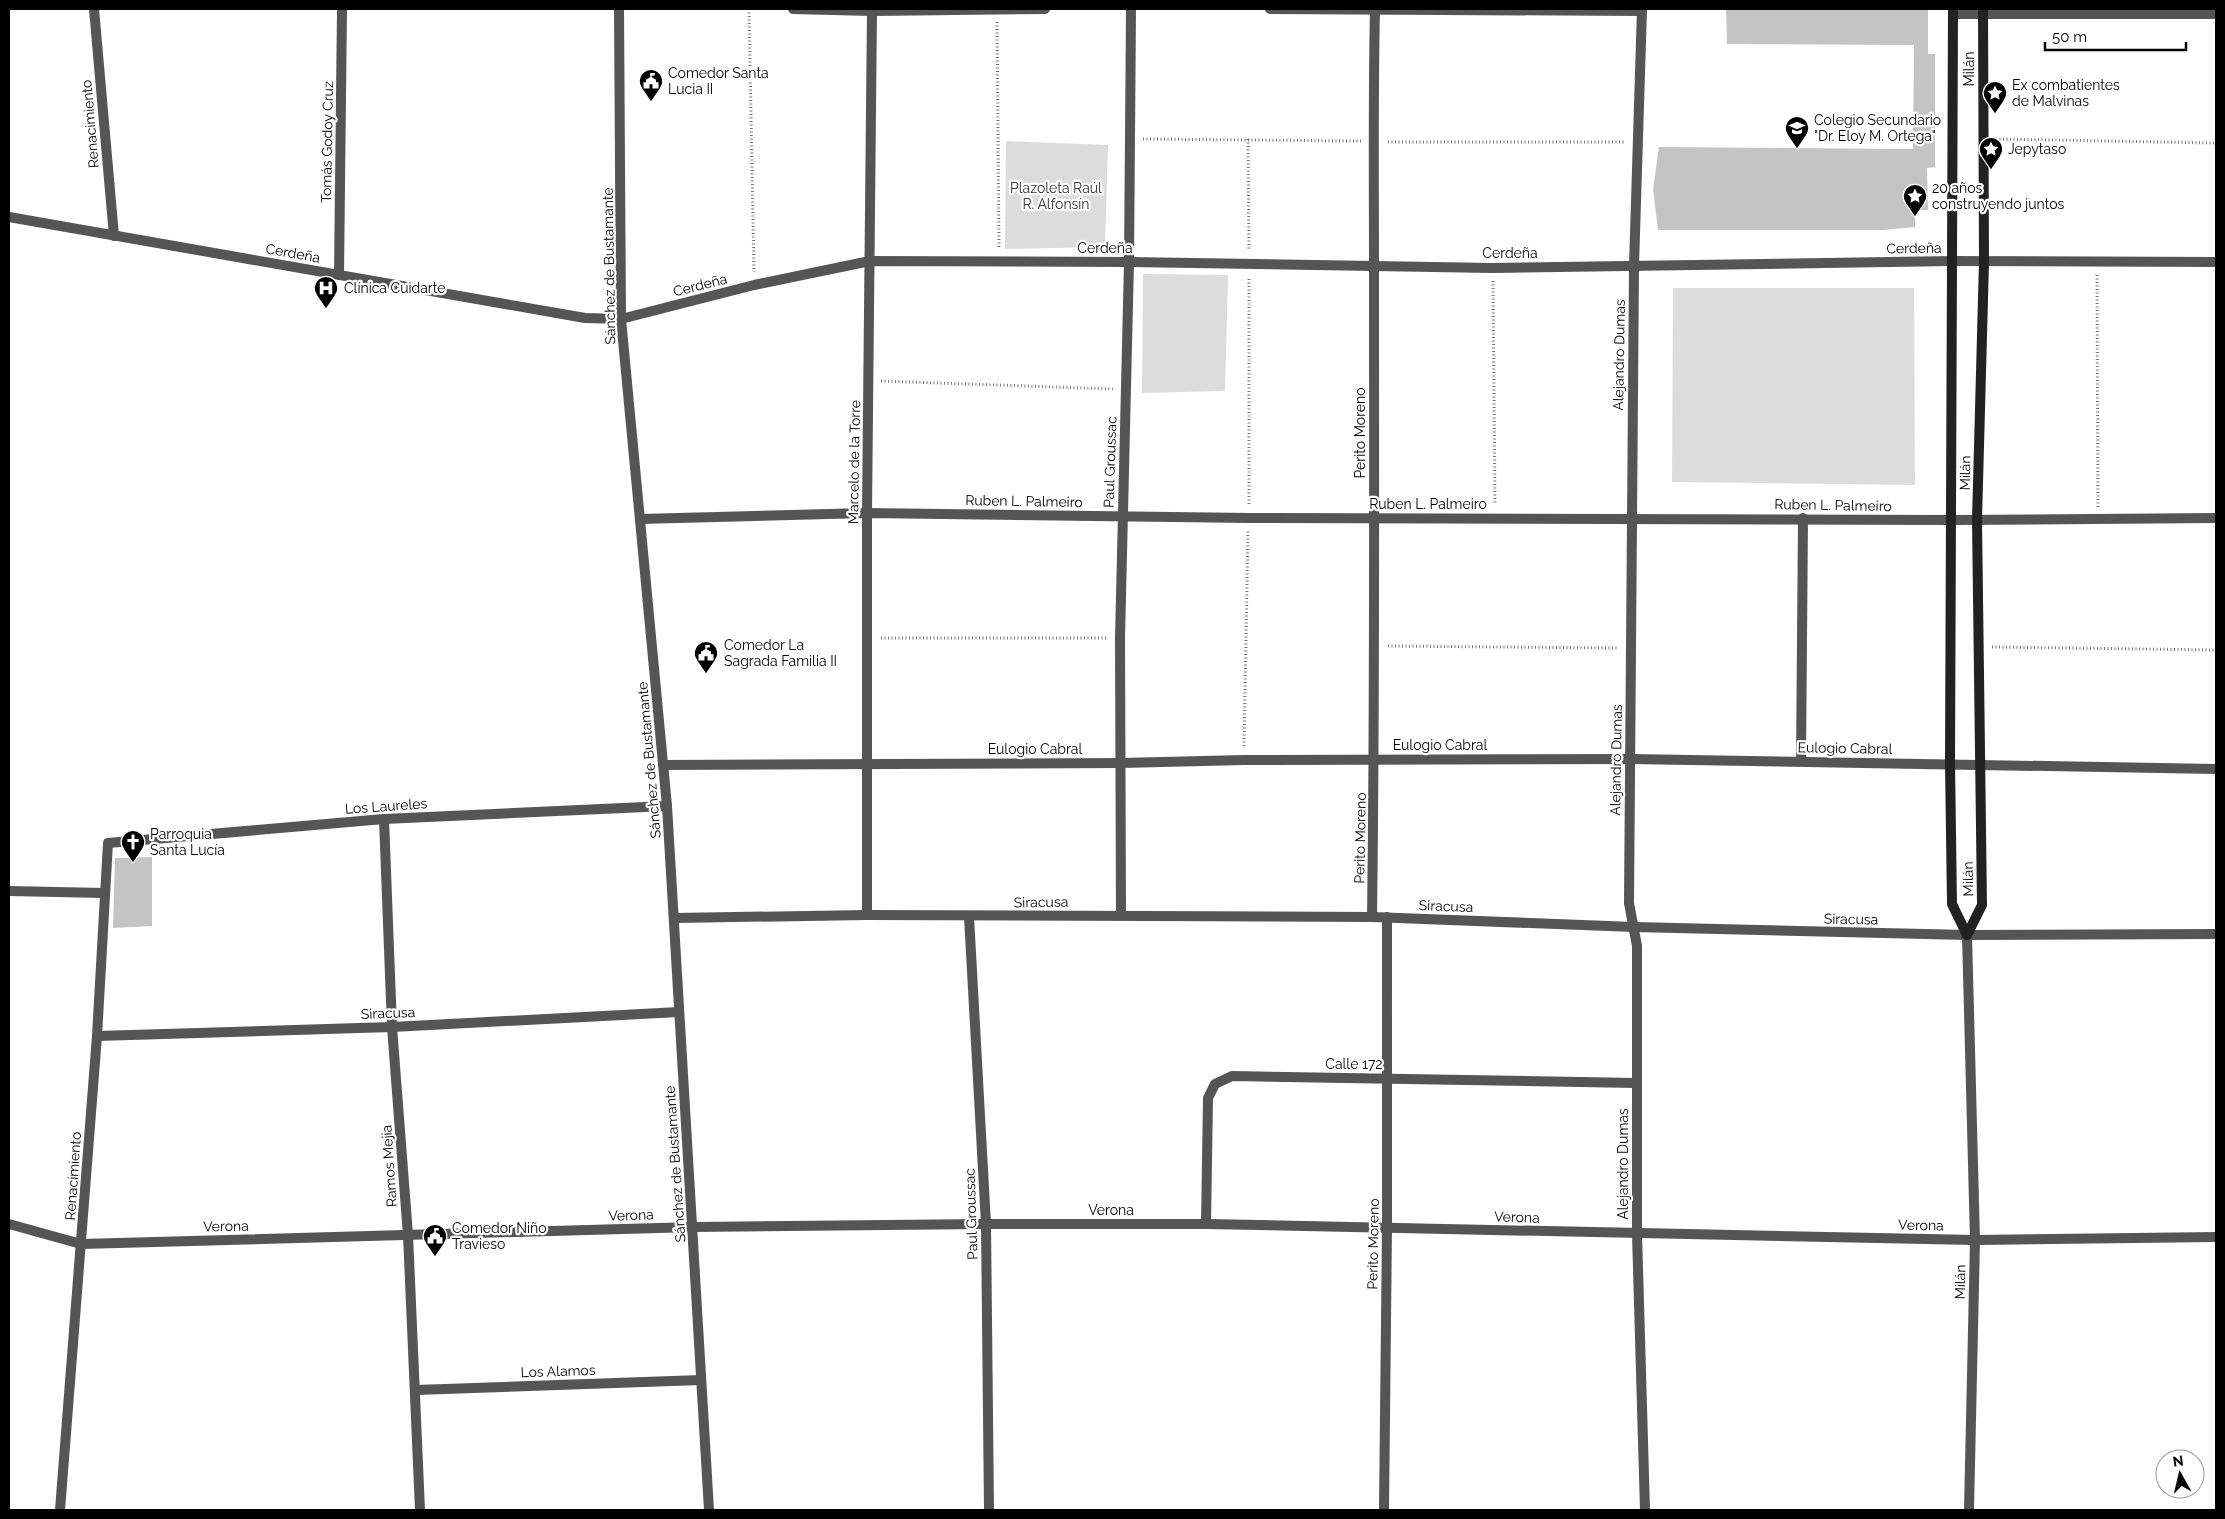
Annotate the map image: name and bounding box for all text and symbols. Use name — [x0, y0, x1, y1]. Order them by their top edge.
scale bar — [2045, 20, 2186, 52]
text: 50 m — [2052, 28, 2087, 46]
street label: Milán — [1961, 52, 1977, 86]
place label: Comedor Santa Lucia II — [668, 65, 769, 97]
public building icon: Comedor Santa Lucia II — [638, 68, 664, 102]
place label: Ex combatientes de Malvinas — [2012, 77, 2120, 109]
street label: Renacimiento — [78, 79, 102, 169]
place icon: Ex combatientes de Malvinas — [1982, 80, 2008, 114]
street label: Tomás Godoy Cruz — [318, 81, 336, 203]
place label: Colegio Secundario "Dr. Eloy M. Ortega" — [1814, 112, 1941, 144]
school or university icon: Colegio Secundario "Dr. Eloy M. Ortega" — [1784, 115, 1810, 149]
place icon: Jepytaso — [1978, 136, 2004, 170]
place label: Jepytaso — [2008, 141, 2066, 157]
park label: Plazoleta Raúl R. Alfonsín — [1010, 180, 1102, 212]
place label: 20 años construyendo juntos — [1932, 180, 2065, 212]
place icon: 20 años construyendo juntos — [1902, 183, 1928, 217]
street label: Sánchez de Bustamante — [600, 187, 618, 345]
street label: Cerdeña — [264, 240, 322, 266]
street label: Cerdeña — [1077, 240, 1133, 256]
street label: Cerdeña — [1886, 240, 1942, 256]
street label: Cerdeña — [1482, 245, 1538, 261]
street label: Cerdeña — [671, 271, 729, 299]
hospital icon: Clínica Cuidarte — [313, 275, 339, 309]
place label: Clínica Cuidarte — [344, 280, 446, 296]
street label: Alejandro Dumas — [1610, 299, 1628, 411]
street label: Perito Moreno — [1352, 387, 1368, 479]
street label: Marcelo de la Torre — [845, 400, 863, 524]
street label: Paul Groussac — [1100, 416, 1120, 508]
street label: Milán — [1957, 455, 1973, 491]
street label: Ruben L. Palmeiro — [965, 492, 1083, 510]
street label: Ruben L. Palmeiro — [1369, 496, 1487, 512]
street label: Ruben L. Palmeiro — [1774, 496, 1892, 514]
place label: Comedor La Sagrada Familia II — [724, 637, 837, 669]
public building icon: Comedor La Sagrada Familia II — [693, 640, 719, 674]
street label: Sánchez de Bustamante — [634, 681, 664, 839]
street label: Alejandro Dumas — [1607, 704, 1625, 816]
street label: Eulogio Cabral — [1393, 737, 1487, 753]
street label: Eulogio Cabral — [1798, 739, 1893, 757]
street label: Eulogio Cabral — [988, 741, 1082, 757]
street label: Perito Moreno — [1351, 792, 1369, 884]
street label: Los Laureles — [344, 795, 428, 817]
place label: Parroquia Santa Lucía — [150, 826, 225, 858]
church icon: Parroquia Santa Lucía — [120, 829, 146, 863]
street label: Milán — [1960, 861, 1976, 897]
street label: Siracusa — [1014, 894, 1068, 910]
street label: Siracusa — [1419, 897, 1473, 915]
street label: Siracusa — [1824, 911, 1878, 927]
street label: Siracusa — [361, 1004, 415, 1022]
street label: Calle 172 — [1325, 1056, 1383, 1072]
street label: Sánchez de Bustamante — [662, 1085, 688, 1243]
street label: Alejandro Dumas — [1615, 1108, 1631, 1220]
street label: Ramos Mejía — [378, 1124, 400, 1208]
street label: Renacimiento — [62, 1131, 84, 1221]
street label: Paul Groussac — [961, 1168, 981, 1260]
street label: Perito Moreno — [1364, 1198, 1382, 1290]
street label: Verona — [1088, 1202, 1134, 1218]
street label: Verona — [608, 1206, 654, 1224]
street label: Verona — [1494, 1208, 1540, 1226]
street label: Verona — [1898, 1217, 1944, 1233]
street label: Verona — [203, 1218, 249, 1234]
place label: Comedor Niño Travieso — [452, 1220, 547, 1252]
public building icon: Comedor Niño Travieso — [422, 1223, 448, 1257]
street label: Milán — [1952, 1264, 1968, 1300]
street label: Los Alamos — [520, 1362, 596, 1380]
north arrow — [2155, 1449, 2205, 1499]
text: N — [2172, 1452, 2185, 1470]

